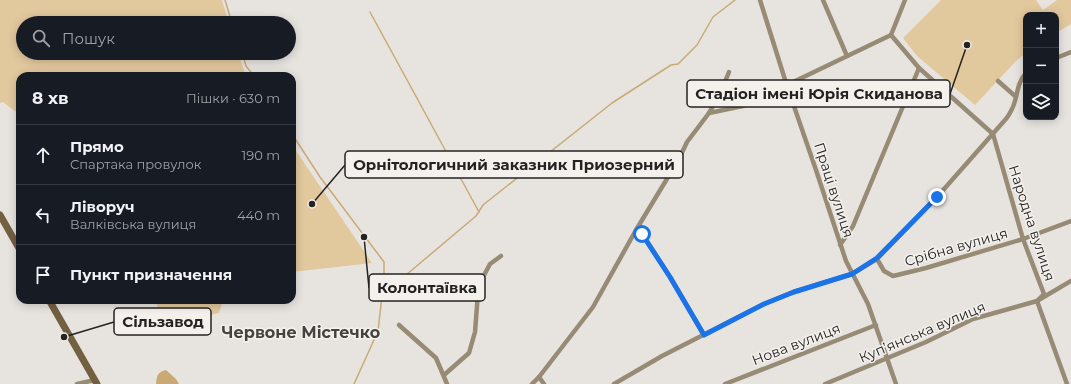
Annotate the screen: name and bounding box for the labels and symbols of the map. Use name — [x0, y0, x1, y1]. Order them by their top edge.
callout: Стадiон імені Юрія Скиданова — [687, 80, 950, 107]
text: Стадiон імені Юрія Скиданова — [695, 84, 943, 103]
street label: Праці вулиця — [810, 140, 858, 240]
callout: Орнiтологичний заказник Приозерний — [345, 151, 683, 178]
text: Орнiтологичний заказник Приозерний — [353, 155, 675, 174]
street label: Народна вулиця — [1005, 163, 1059, 283]
route end — [928, 188, 946, 206]
street label: Срібна вулиця — [902, 224, 1010, 270]
route start — [633, 225, 651, 243]
callout: Колонтаївка — [369, 274, 485, 301]
text: Колонтаївка — [377, 278, 477, 297]
street label: Куп’янська вулиця — [856, 297, 988, 367]
callout: Сільзавод — [114, 308, 211, 335]
text: Сільзавод — [122, 312, 204, 331]
street label: Нова вулиця — [749, 319, 843, 369]
district label: Червоне Містечко — [222, 323, 380, 342]

